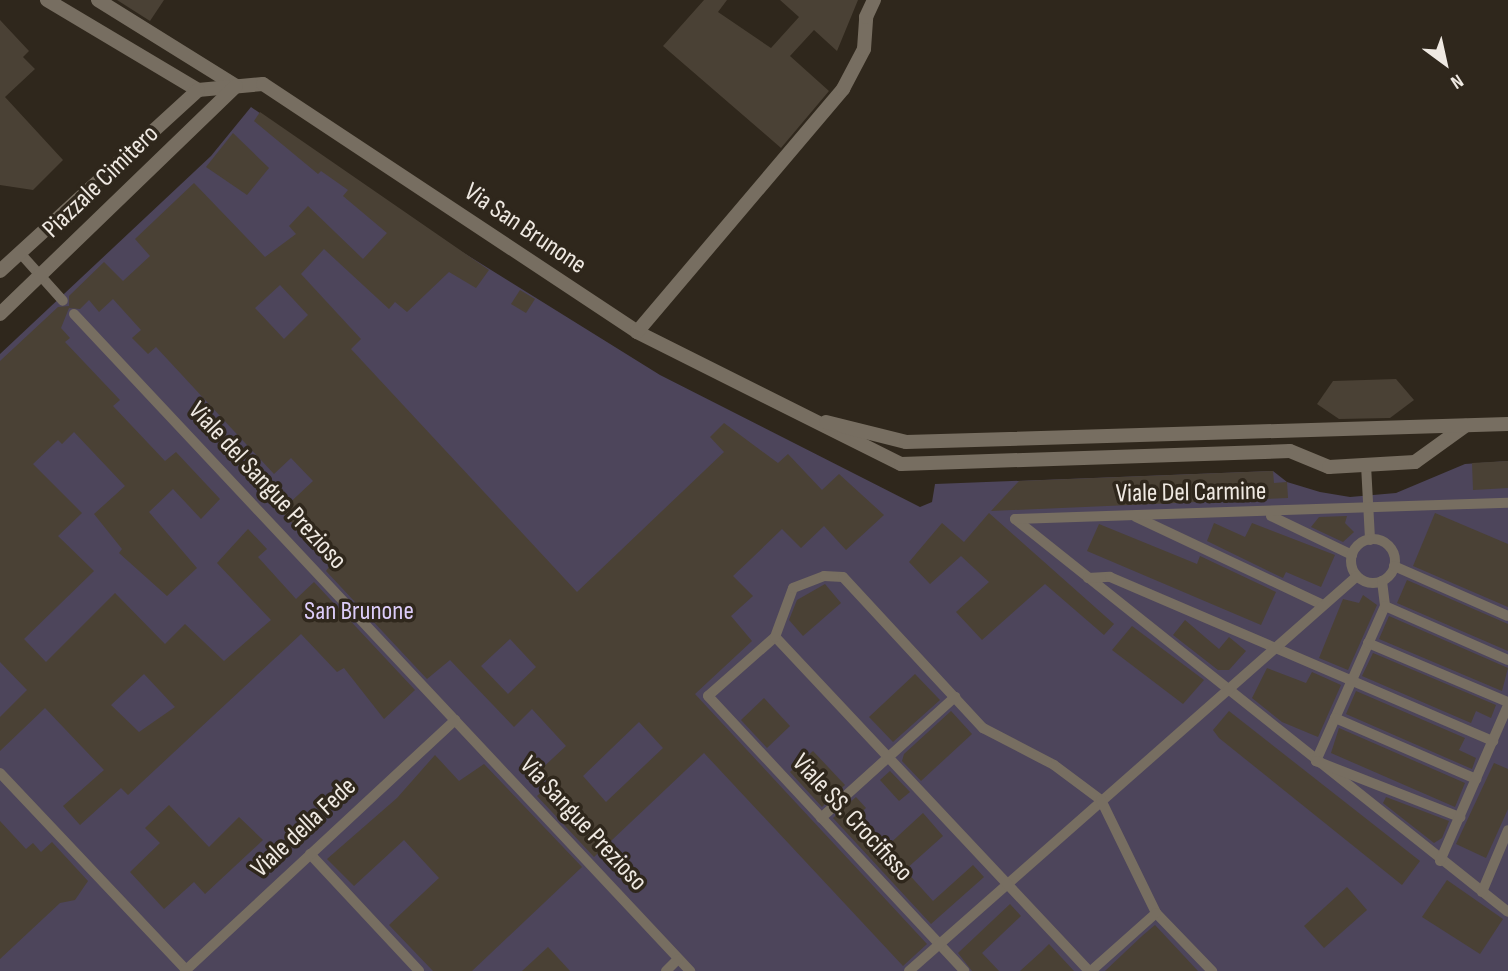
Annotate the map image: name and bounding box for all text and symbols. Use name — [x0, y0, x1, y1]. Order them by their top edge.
north arrow — [1410, 28, 1480, 98]
text: N — [1446, 69, 1467, 93]
street label: Piazzale Cimitero — [37, 119, 165, 245]
street label: Via San Brunone — [458, 177, 592, 281]
street label: Viale del Sangue Prezioso — [181, 396, 353, 576]
street label: Viale Del Carmine — [1115, 476, 1267, 510]
park label: San Brunone — [304, 596, 414, 628]
street label: Viale SS. Crocifisso — [785, 748, 919, 888]
street label: Via Sangue Prezioso — [513, 750, 653, 898]
street label: Viale della Fede — [245, 771, 363, 885]

